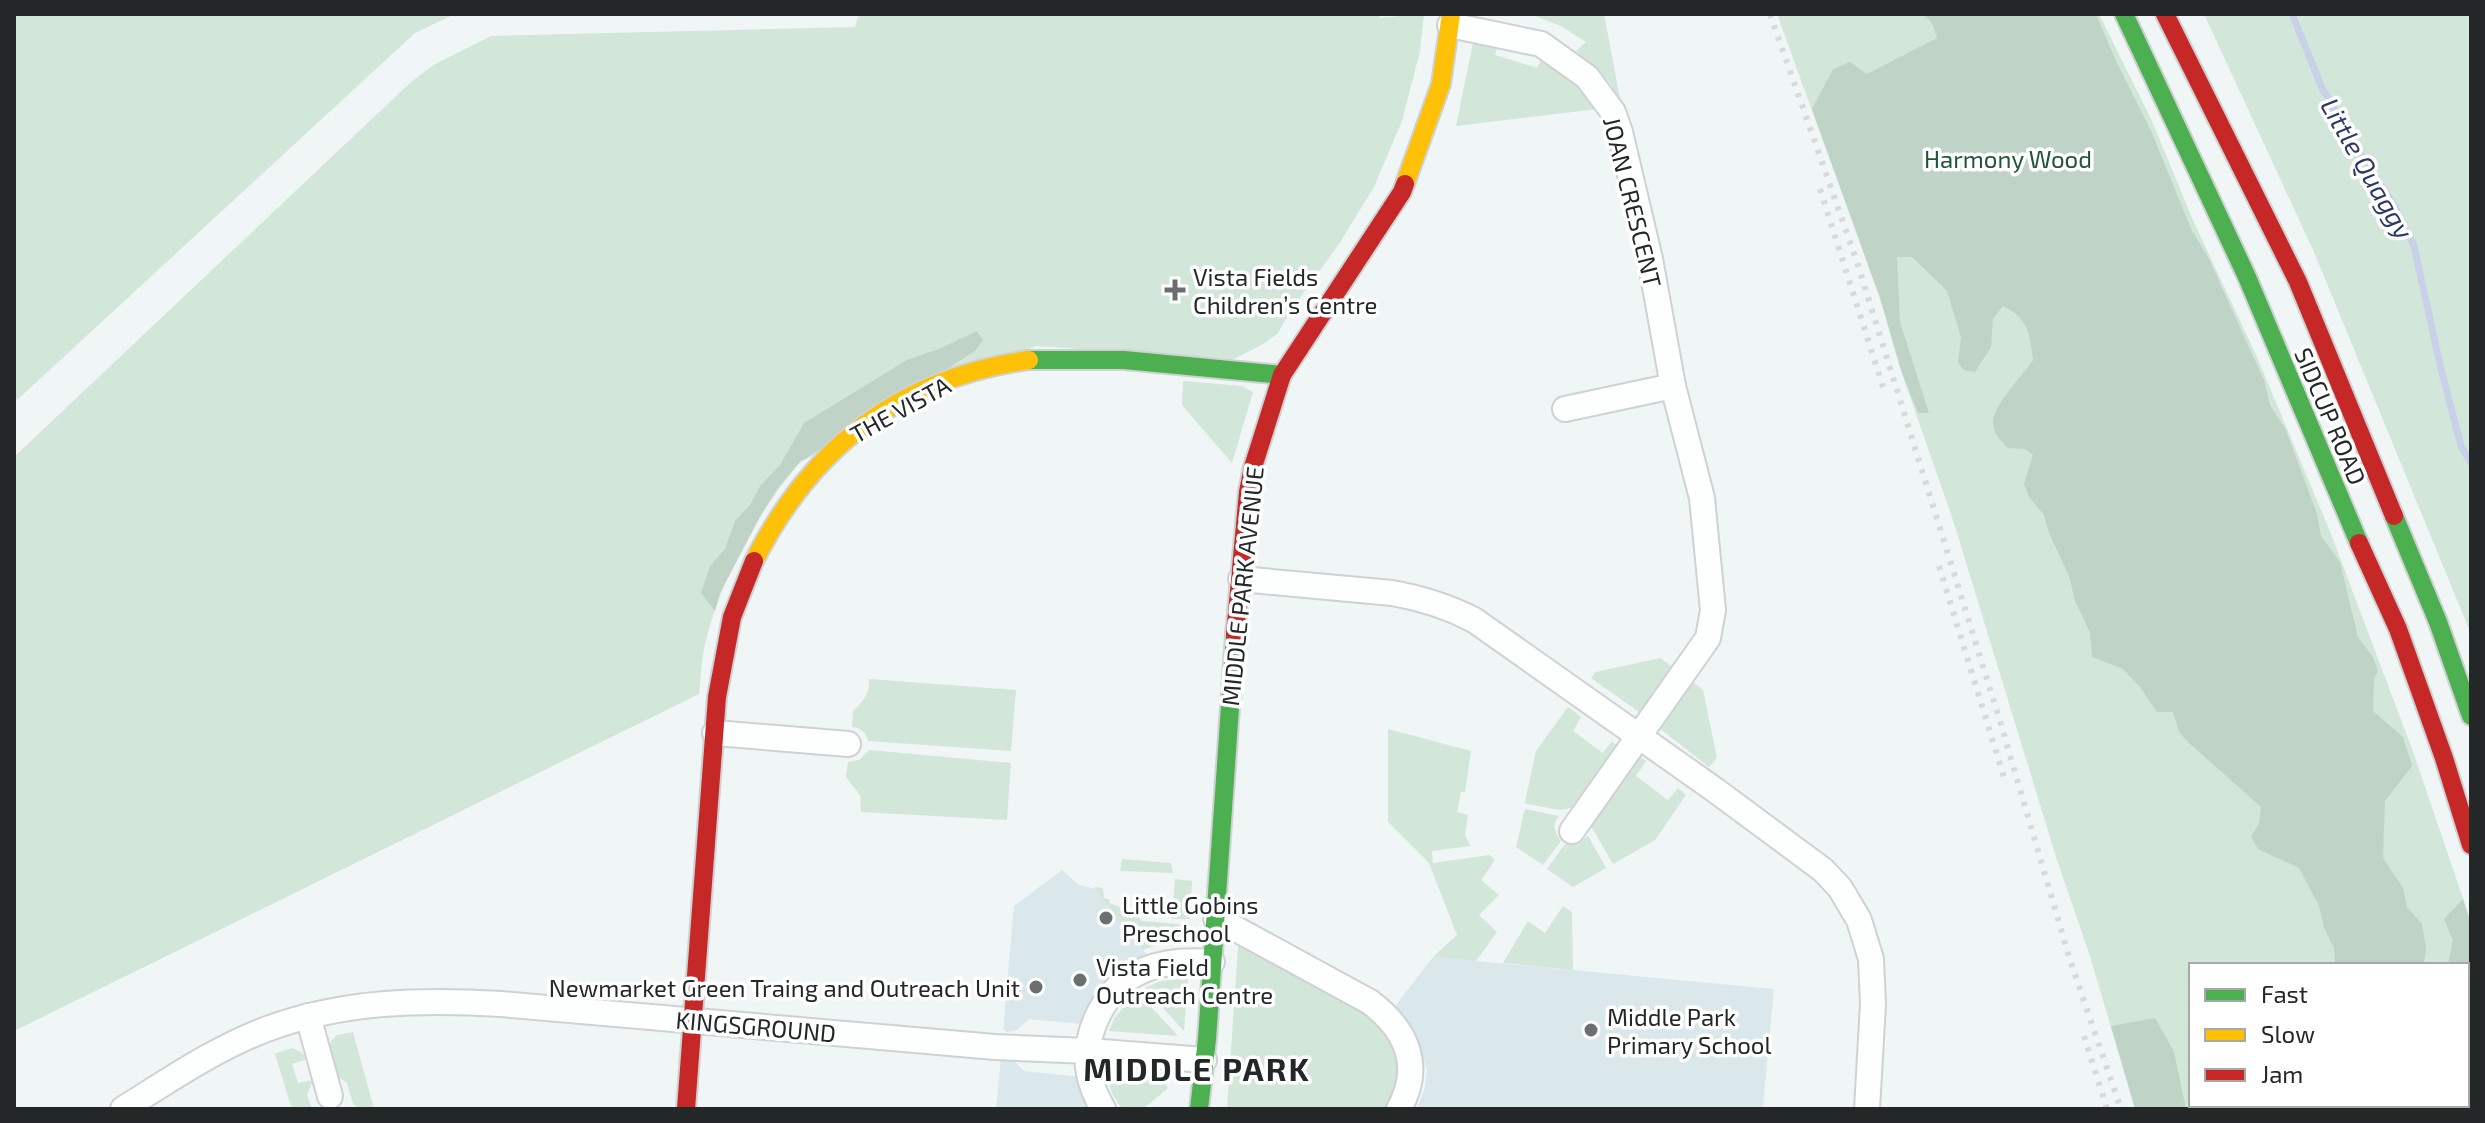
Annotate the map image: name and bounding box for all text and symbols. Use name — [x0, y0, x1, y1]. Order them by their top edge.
water label: Little Quaggy — [2314, 92, 2421, 244]
street label: JOAN CRESCENT — [1598, 114, 1668, 290]
park label: Harmony Wood — [1924, 144, 2092, 173]
place label: Vista Fields Children’s Centre — [1193, 262, 1377, 319]
marker: Vista Fields Children’s Centre — [1164, 279, 1186, 301]
street label: SIDCUP ROAD — [2289, 343, 2373, 489]
street label: THE VISTA — [845, 370, 955, 448]
street label: MIDDLE PARK AVENUE — [1215, 465, 1269, 707]
place label: Little Gobins Preschool — [1122, 890, 1258, 947]
marker: Little Gobins Preschool — [1097, 909, 1115, 927]
place label: Vista Field Outreach Centre — [1096, 952, 1273, 1009]
legend — [2189, 963, 2469, 1107]
marker: Vista Field Outreach Centre — [1071, 971, 1089, 989]
place label: Newmarket Green Traing and Outreach Unit — [549, 973, 1020, 1002]
marker: Newmarket Green Traing and Outreach Unit — [1027, 978, 1045, 996]
text: Fast — [2261, 979, 2308, 1008]
place label: Middle Park Primary School — [1607, 1002, 1772, 1059]
street label: KINGSGROUND — [675, 1005, 837, 1047]
text: Slow — [2261, 1019, 2315, 1048]
marker: Middle Park Primary School — [1582, 1021, 1600, 1039]
district label: MIDDLE PARK — [1083, 1049, 1311, 1087]
text: Jam — [2261, 1059, 2303, 1088]

